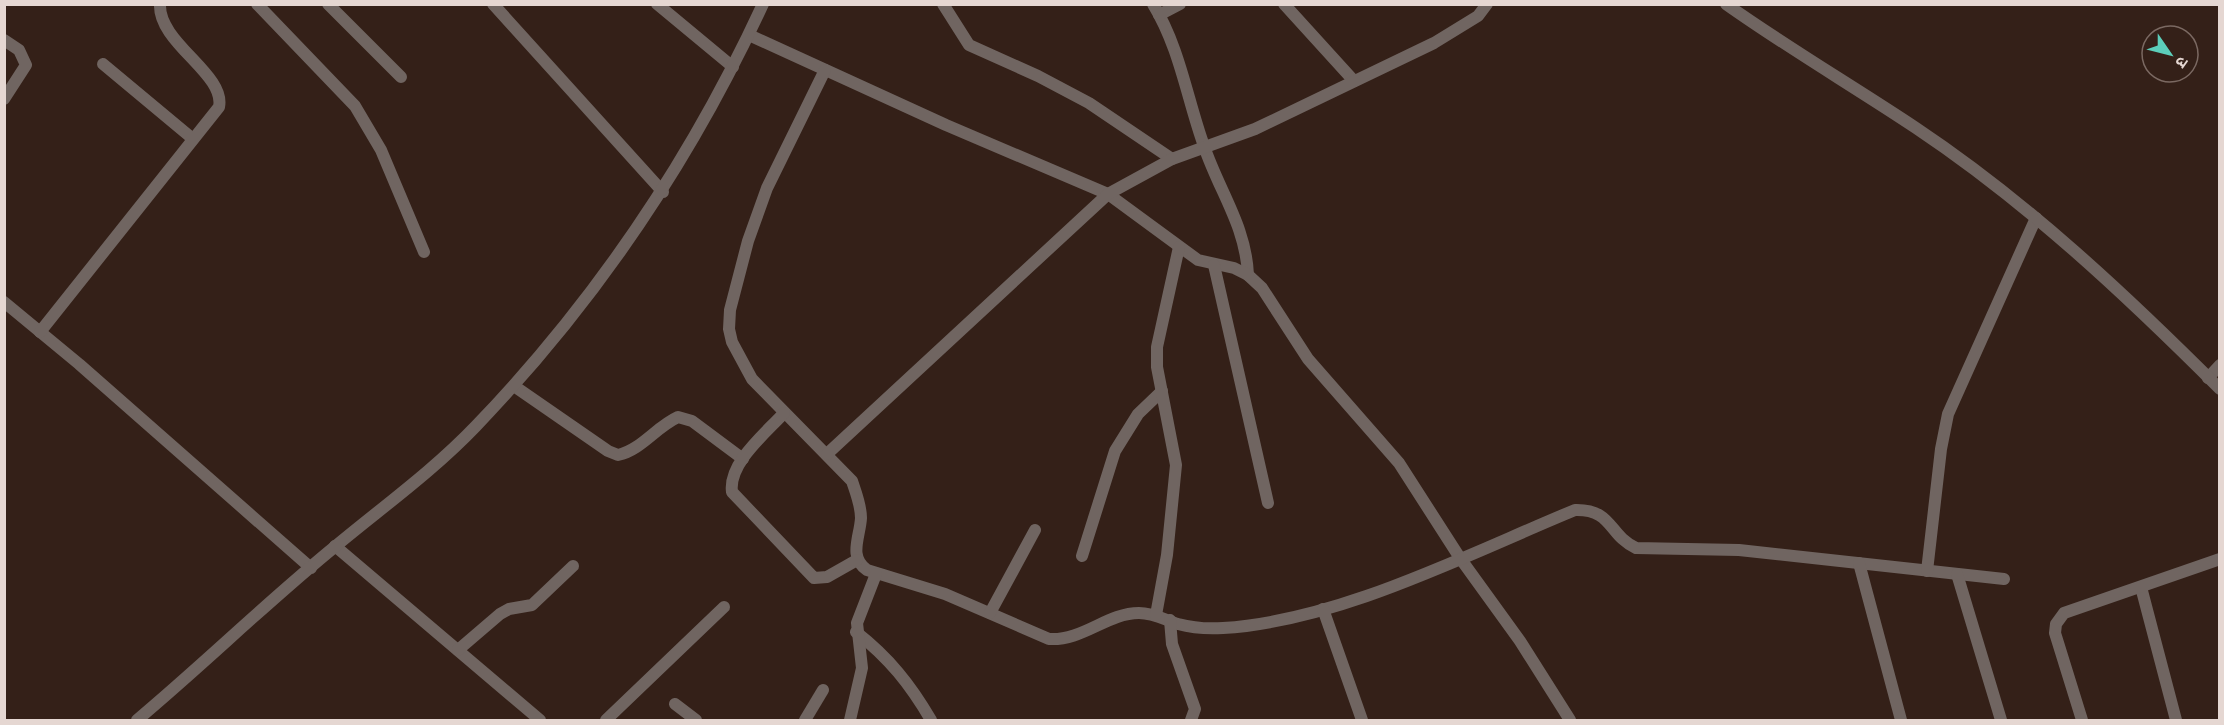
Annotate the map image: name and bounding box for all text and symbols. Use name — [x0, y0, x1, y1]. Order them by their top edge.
north arrow — [2140, 24, 2200, 84]
text: उ — [2169, 52, 2192, 72]

